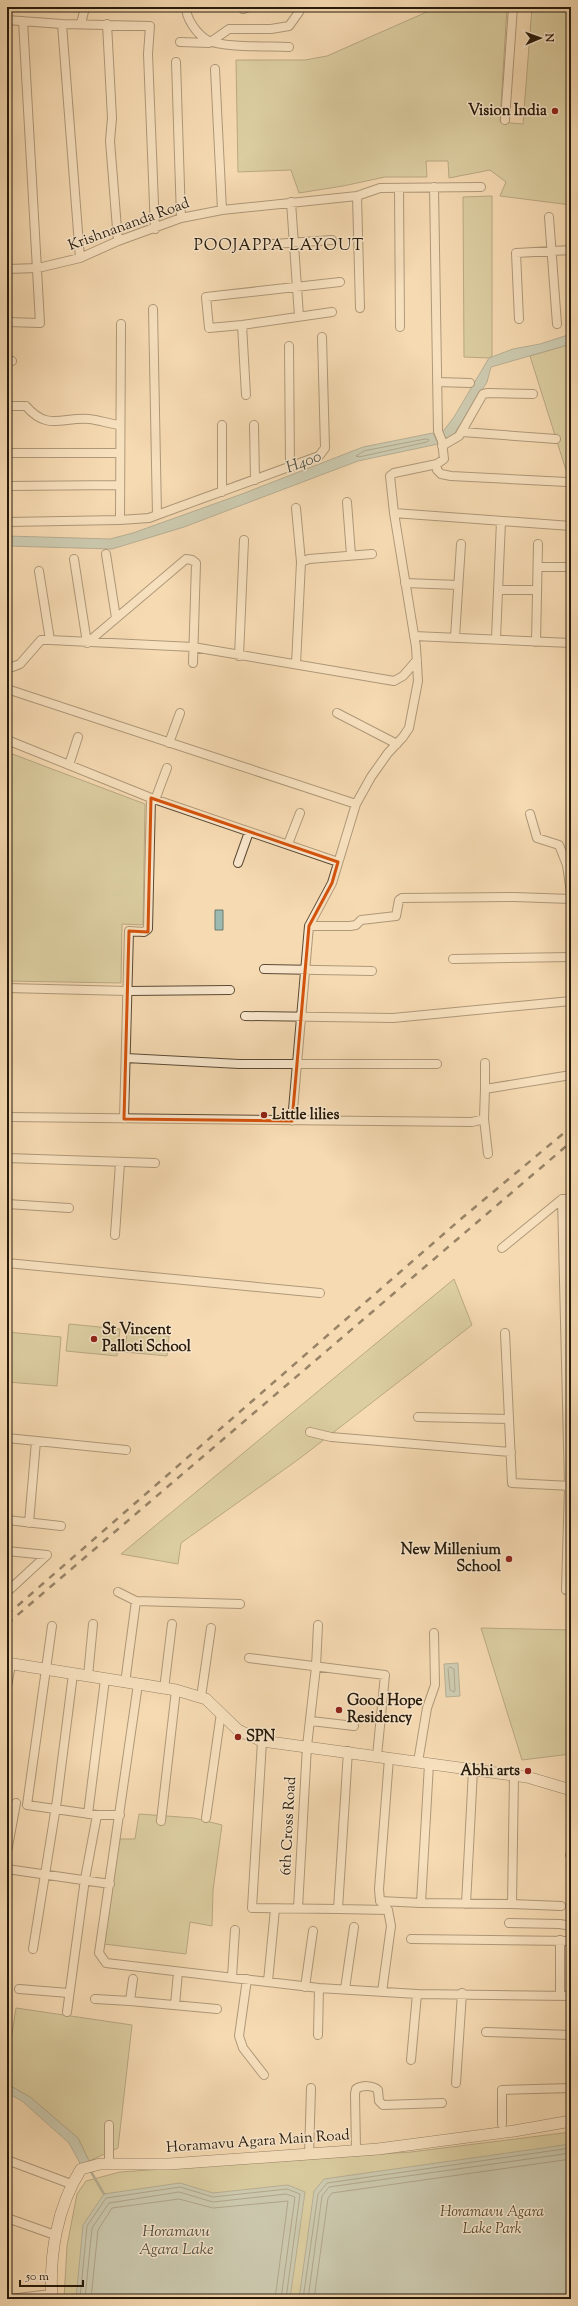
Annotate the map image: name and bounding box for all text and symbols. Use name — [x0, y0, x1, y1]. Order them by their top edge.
north arrow — [520, 18, 560, 58]
text: N — [541, 32, 557, 43]
place label: Vision India — [468, 101, 547, 122]
marker: Vision India — [550, 106, 560, 116]
street label: Krishnananda Road — [65, 193, 193, 257]
district label: POOJAPPA LAYOUT — [194, 235, 364, 258]
water label: H400 — [283, 446, 325, 480]
place label: Little lilies — [272, 1105, 340, 1126]
marker: Little lilies — [259, 1110, 269, 1120]
place label: St Vincent Palloti School — [102, 1320, 192, 1358]
marker: St Vincent Palloti School — [89, 1334, 99, 1344]
place label: New Millenium School — [401, 1540, 502, 1578]
marker: New Millenium School — [504, 1554, 514, 1564]
place label: Good Hope Residency — [347, 1691, 423, 1729]
marker: Good Hope Residency — [334, 1705, 344, 1715]
place label: SPN — [246, 1727, 275, 1748]
marker: SPN — [233, 1732, 243, 1742]
place label: Abhi arts — [460, 1761, 520, 1782]
marker: Abhi arts — [523, 1766, 533, 1776]
street label: 6th Cross Road — [276, 1776, 302, 1876]
street label: Horamavu Agara Main Road — [166, 2125, 351, 2159]
park label: Horamavu Agara Lake Park — [440, 2202, 544, 2240]
water label: Horamavu Agara Lake — [139, 2221, 213, 2262]
scale bar — [20, 2262, 83, 2288]
text: 50 m — [25, 2268, 49, 2286]

